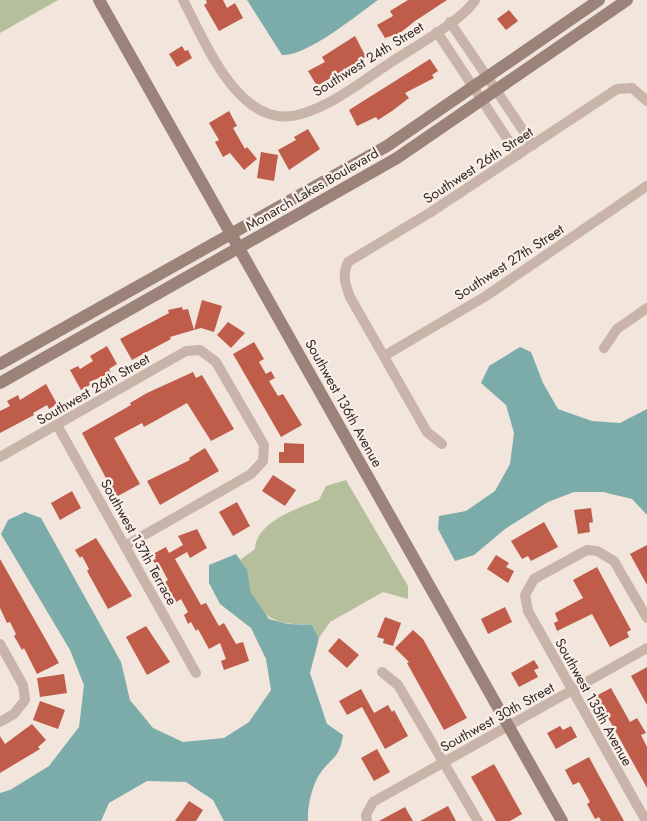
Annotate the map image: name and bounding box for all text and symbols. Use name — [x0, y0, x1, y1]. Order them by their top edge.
street label: Southwest 24th Street — [309, 16, 428, 101]
street label: Southwest 26th Street — [419, 122, 537, 208]
street label: Monarch Lakes Boulevard — [242, 143, 382, 235]
street label: Southwest 27th Street — [450, 219, 568, 305]
street label: Southwest 136th Avenue — [300, 335, 388, 471]
street label: Southwest 26th Street — [33, 348, 154, 430]
street label: Southwest 137th Terrace — [96, 475, 182, 609]
street label: Southwest 135th Avenue — [550, 634, 638, 770]
street label: Southwest 30th Street — [436, 677, 558, 757]

